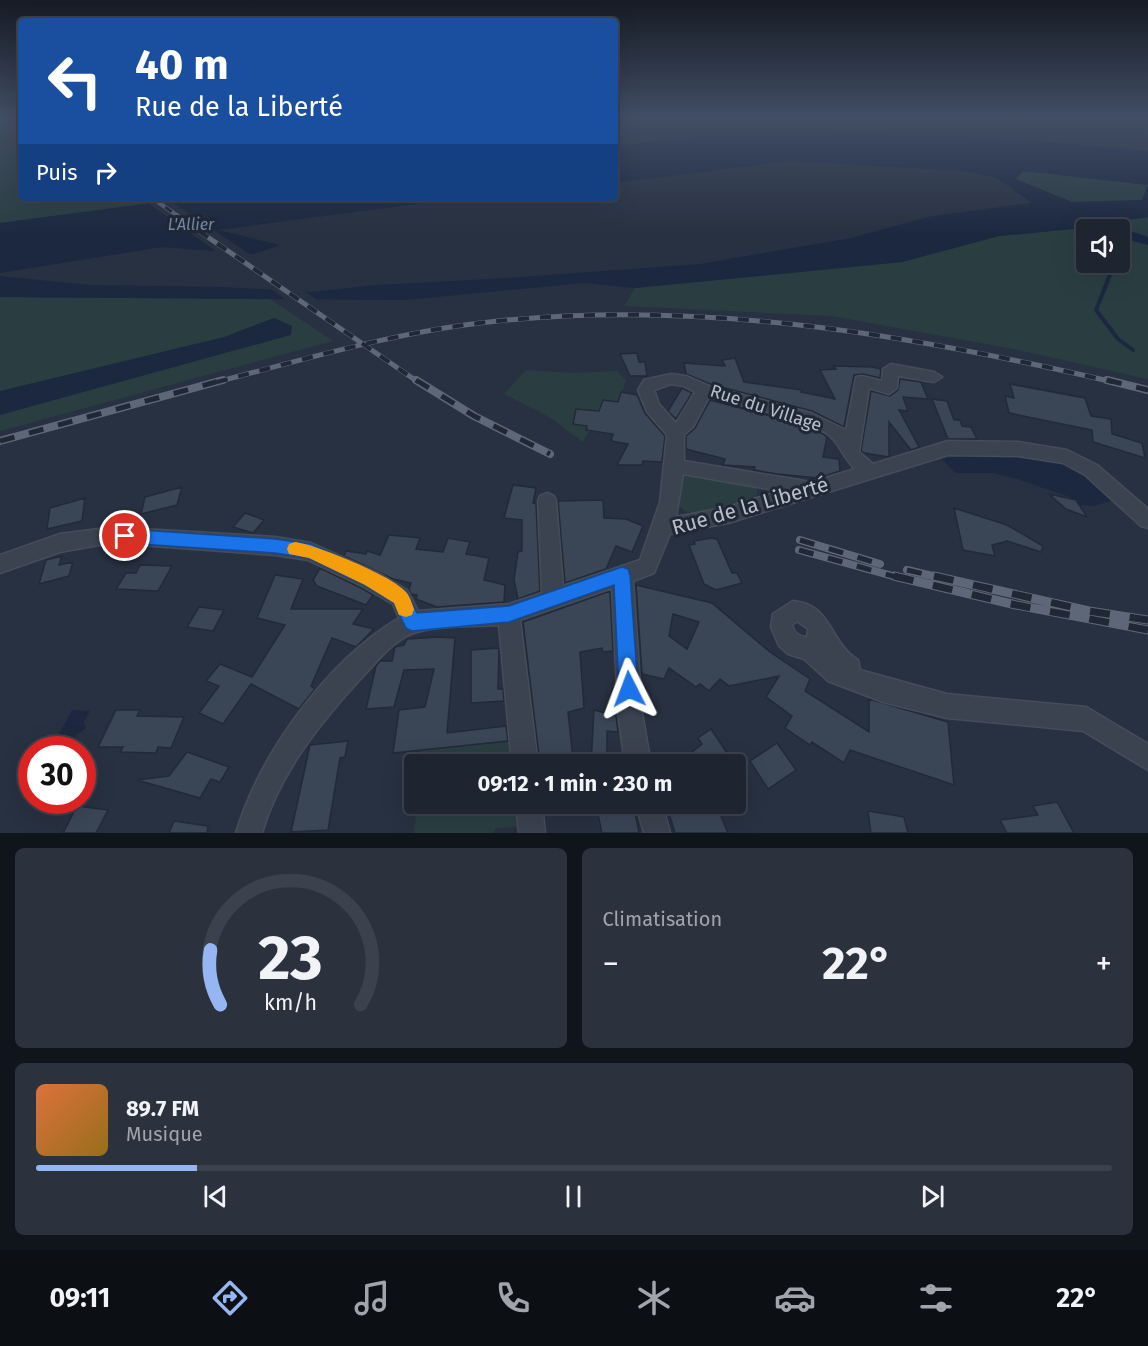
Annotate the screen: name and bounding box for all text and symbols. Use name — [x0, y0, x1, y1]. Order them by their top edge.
text: 40 m — [135, 40, 229, 90]
icon: left — [36, 42, 114, 120]
text: Rue de la Liberté — [135, 91, 343, 123]
icon: right — [89, 156, 122, 189]
text: Puis — [36, 159, 77, 186]
water label: L'Allier — [168, 215, 215, 234]
map controls — [1076, 219, 1130, 273]
button: sound — [1076, 219, 1130, 273]
street label: Rue du Village — [707, 380, 825, 436]
street label: Rue de la Liberté — [669, 471, 831, 541]
pin — [99, 510, 150, 561]
icon: arrive — [108, 519, 141, 552]
position arrow — [597, 657, 661, 721]
speed limit sign: 30 — [18, 736, 96, 814]
text: 09:12 · 1 min · 230 m — [478, 770, 672, 797]
text: Climatisation — [603, 907, 722, 931]
text: 23 — [259, 921, 323, 996]
text: 22° — [822, 937, 892, 991]
text: − — [603, 944, 619, 984]
text: + — [1096, 944, 1112, 984]
text: km/h — [264, 990, 317, 1016]
text: 89.7 FM — [126, 1095, 199, 1122]
text: Musique — [126, 1122, 203, 1146]
icon: previous — [199, 1180, 232, 1213]
icon: pause — [557, 1180, 590, 1213]
icon: next — [916, 1180, 949, 1213]
icon: directions — [209, 1277, 251, 1319]
icon: music — [351, 1277, 393, 1319]
icon: phone — [492, 1277, 534, 1319]
icon: climate — [633, 1277, 675, 1319]
icon: car — [774, 1277, 816, 1319]
icon: filters — [915, 1277, 957, 1319]
text: 09:11 — [50, 1282, 110, 1314]
text: 22° — [1056, 1282, 1098, 1314]

